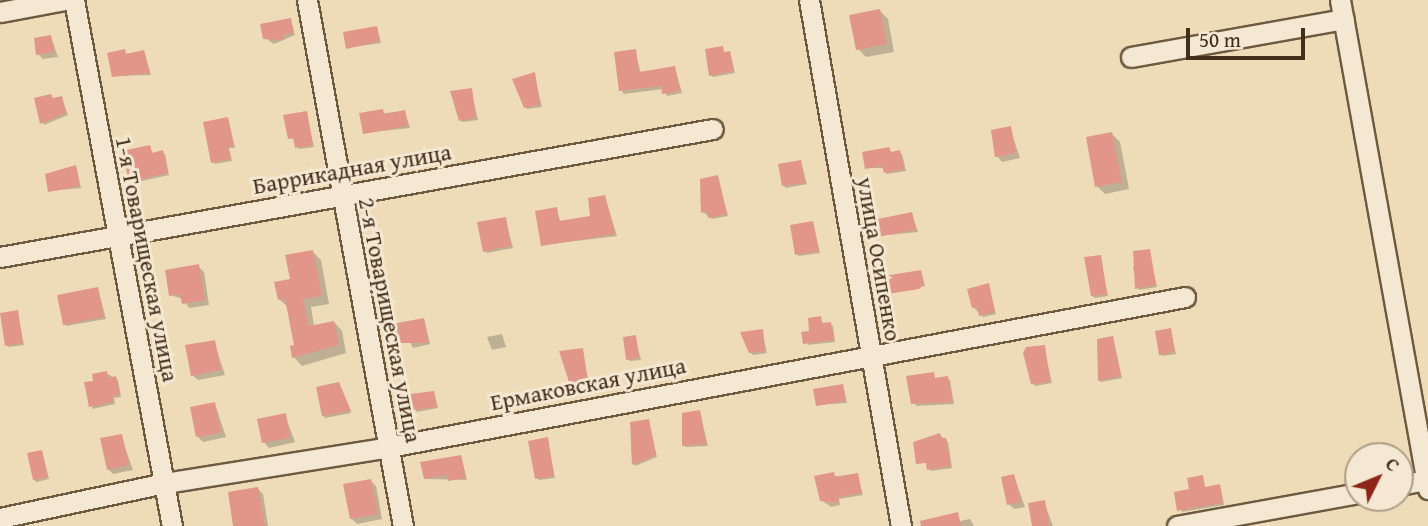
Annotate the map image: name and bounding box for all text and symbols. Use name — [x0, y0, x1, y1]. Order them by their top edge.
scale bar — [1190, 14, 1309, 58]
text: 50 m — [1199, 24, 1241, 55]
street label: 1-я Товарищеская улица — [110, 134, 184, 384]
street label: Баррикадная улица — [251, 138, 453, 200]
street label: улица Осипенко — [851, 175, 907, 343]
street label: 2-я Товарищеская улица — [353, 195, 427, 445]
street label: Ермаковская улица — [488, 352, 688, 416]
north arrow — [1344, 442, 1414, 512]
text: С — [1379, 451, 1407, 478]

